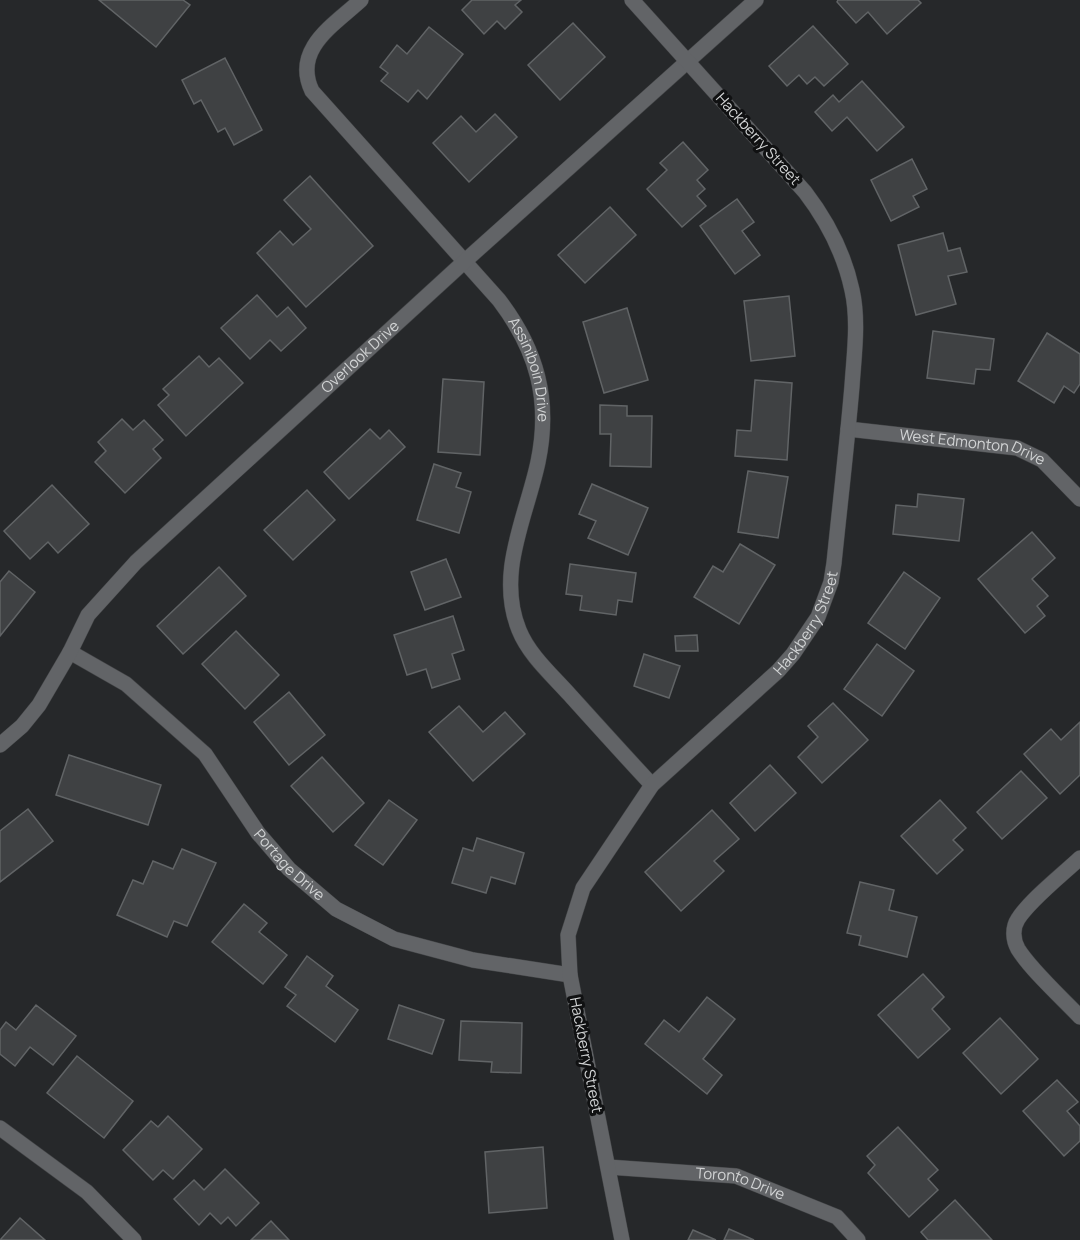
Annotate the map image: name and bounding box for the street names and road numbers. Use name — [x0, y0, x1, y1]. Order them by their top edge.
street label: Hackberry Street — [711, 88, 806, 189]
street label: Assiniboin Drive — [504, 313, 554, 422]
street label: Overlook Drive — [316, 315, 404, 398]
street label: West Edmonton Drive — [898, 424, 1049, 470]
street label: Hackberry Street — [768, 569, 843, 679]
street label: Portage Drive — [249, 824, 330, 905]
street label: Hackberry Street — [565, 995, 608, 1115]
street label: Toronto Drive — [695, 1162, 788, 1205]

